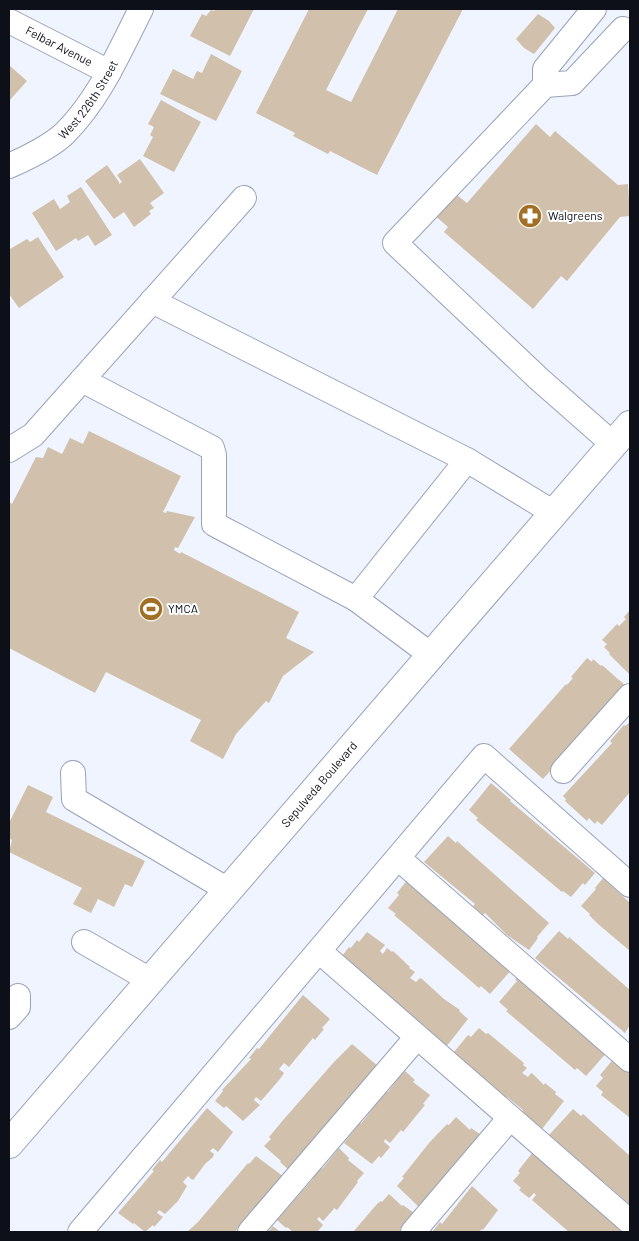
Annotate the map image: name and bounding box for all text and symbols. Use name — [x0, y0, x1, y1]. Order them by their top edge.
street label: Felbar Avenue — [24, 23, 95, 68]
street label: West 226th Street — [55, 57, 120, 142]
pharmacy icon: Walgreens — [517, 203, 543, 229]
place label: Walgreens — [548, 208, 603, 222]
sports icon: YMCA — [138, 596, 164, 622]
place label: YMCA — [168, 601, 198, 615]
street label: Sepulveda Boulevard — [278, 738, 359, 829]

